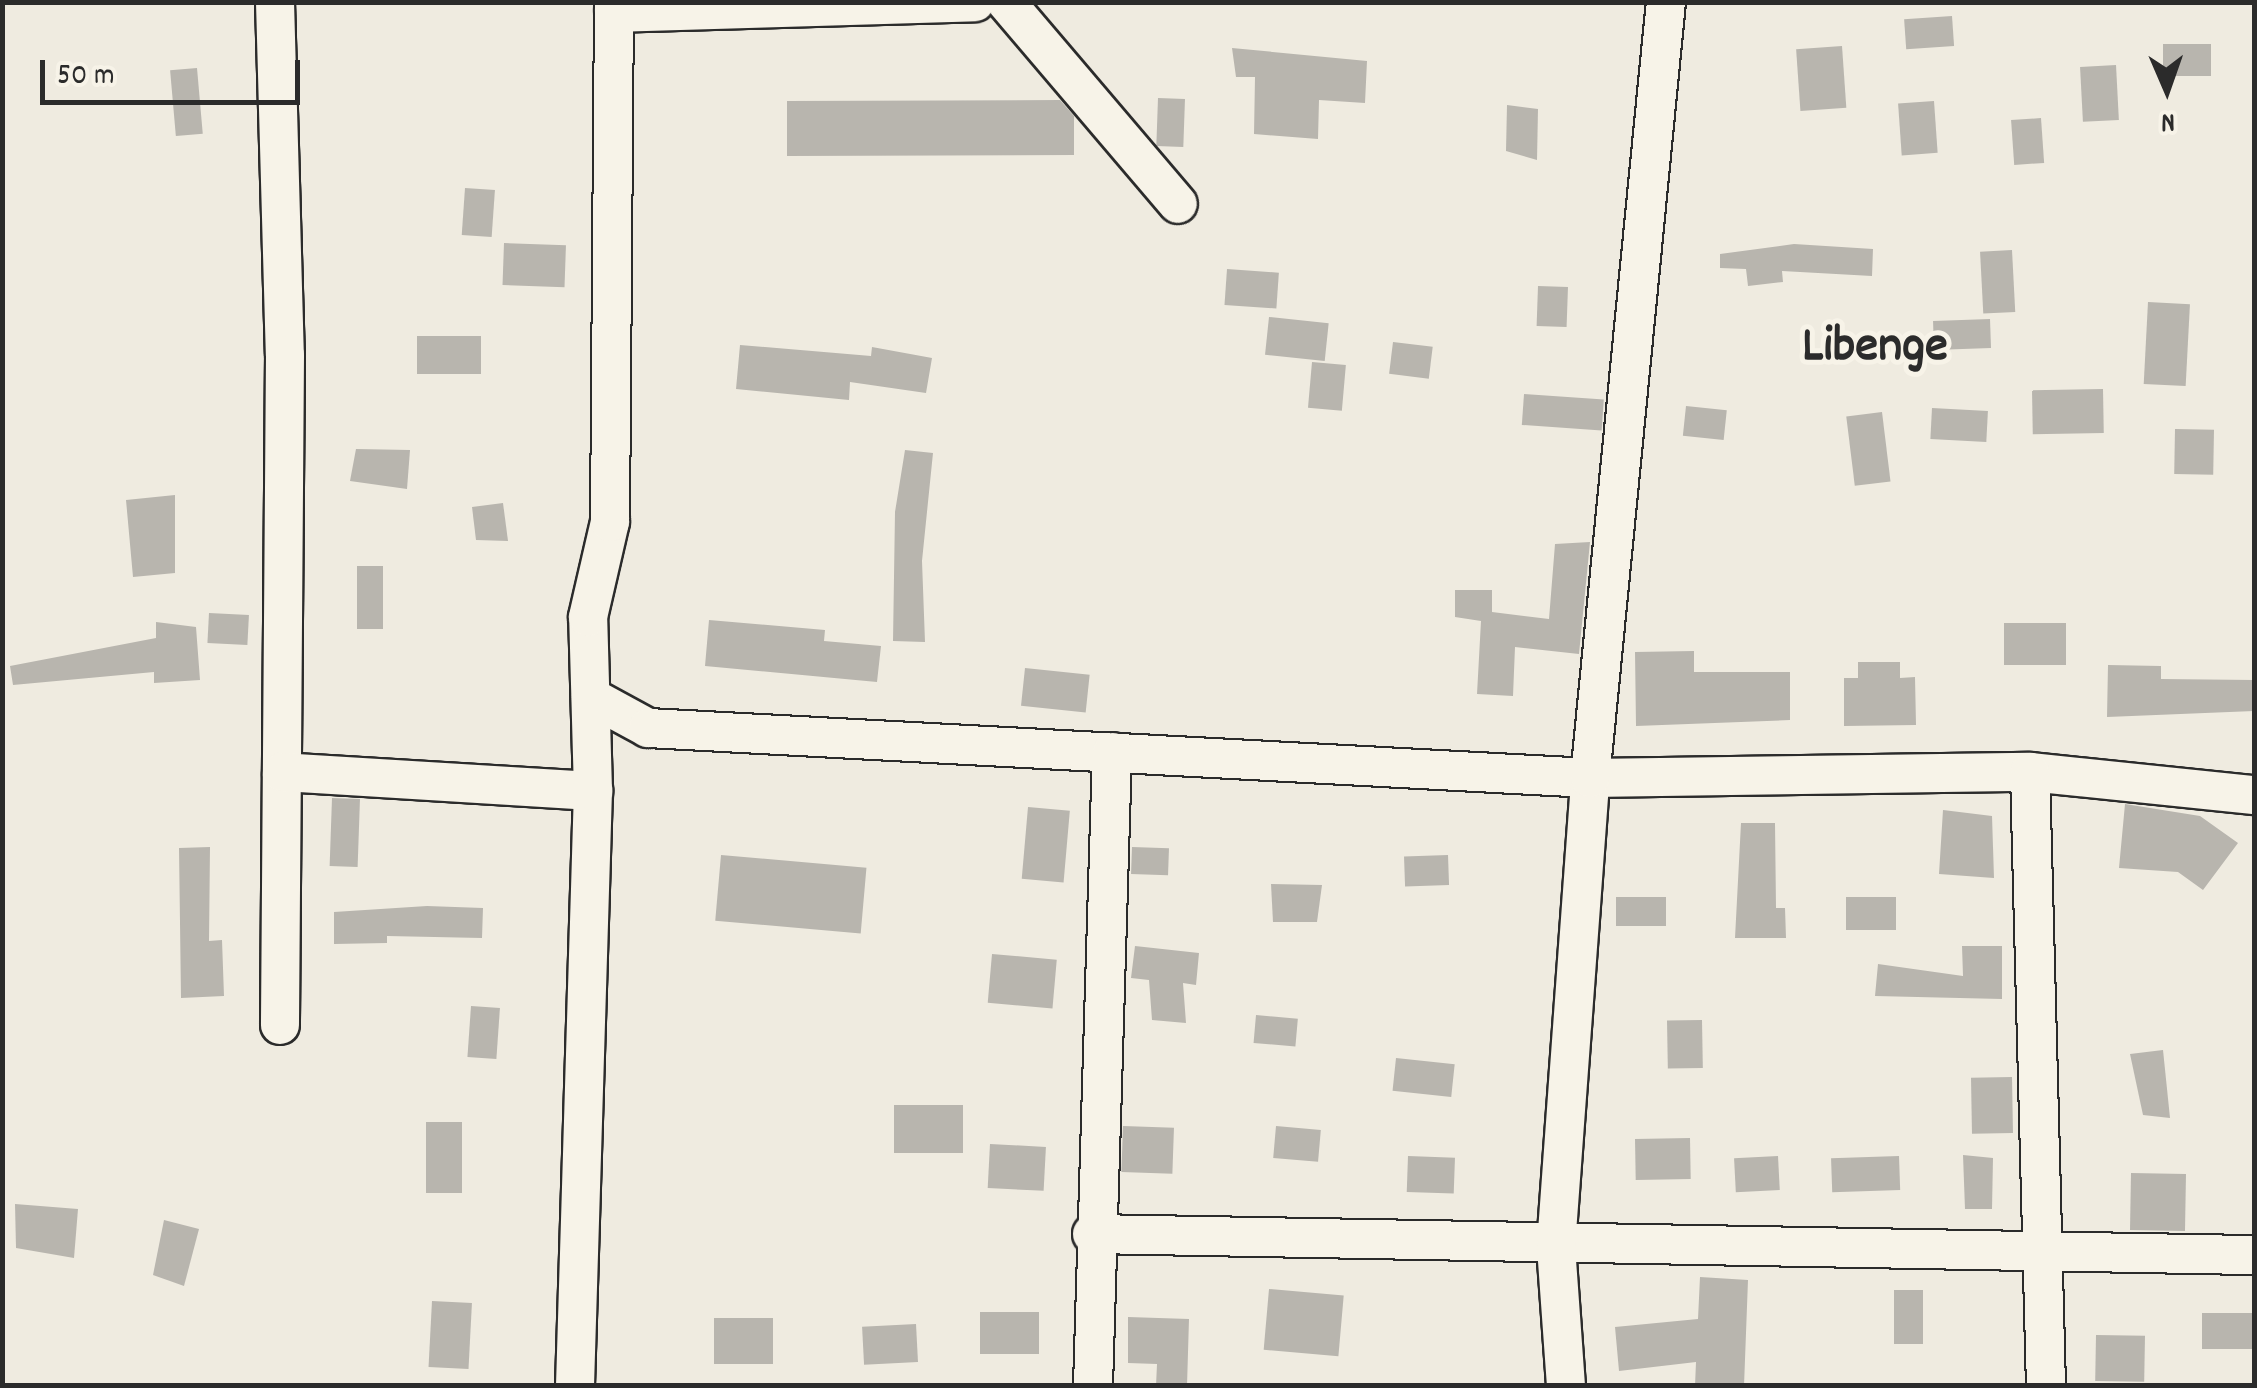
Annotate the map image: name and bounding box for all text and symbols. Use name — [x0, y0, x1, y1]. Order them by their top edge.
scale bar — [45, 40, 305, 102]
north arrow — [2117, 40, 2217, 140]
text: 50 m — [57, 56, 115, 99]
text: N — [2160, 100, 2176, 140]
district label: Libenge — [1802, 319, 1948, 381]

